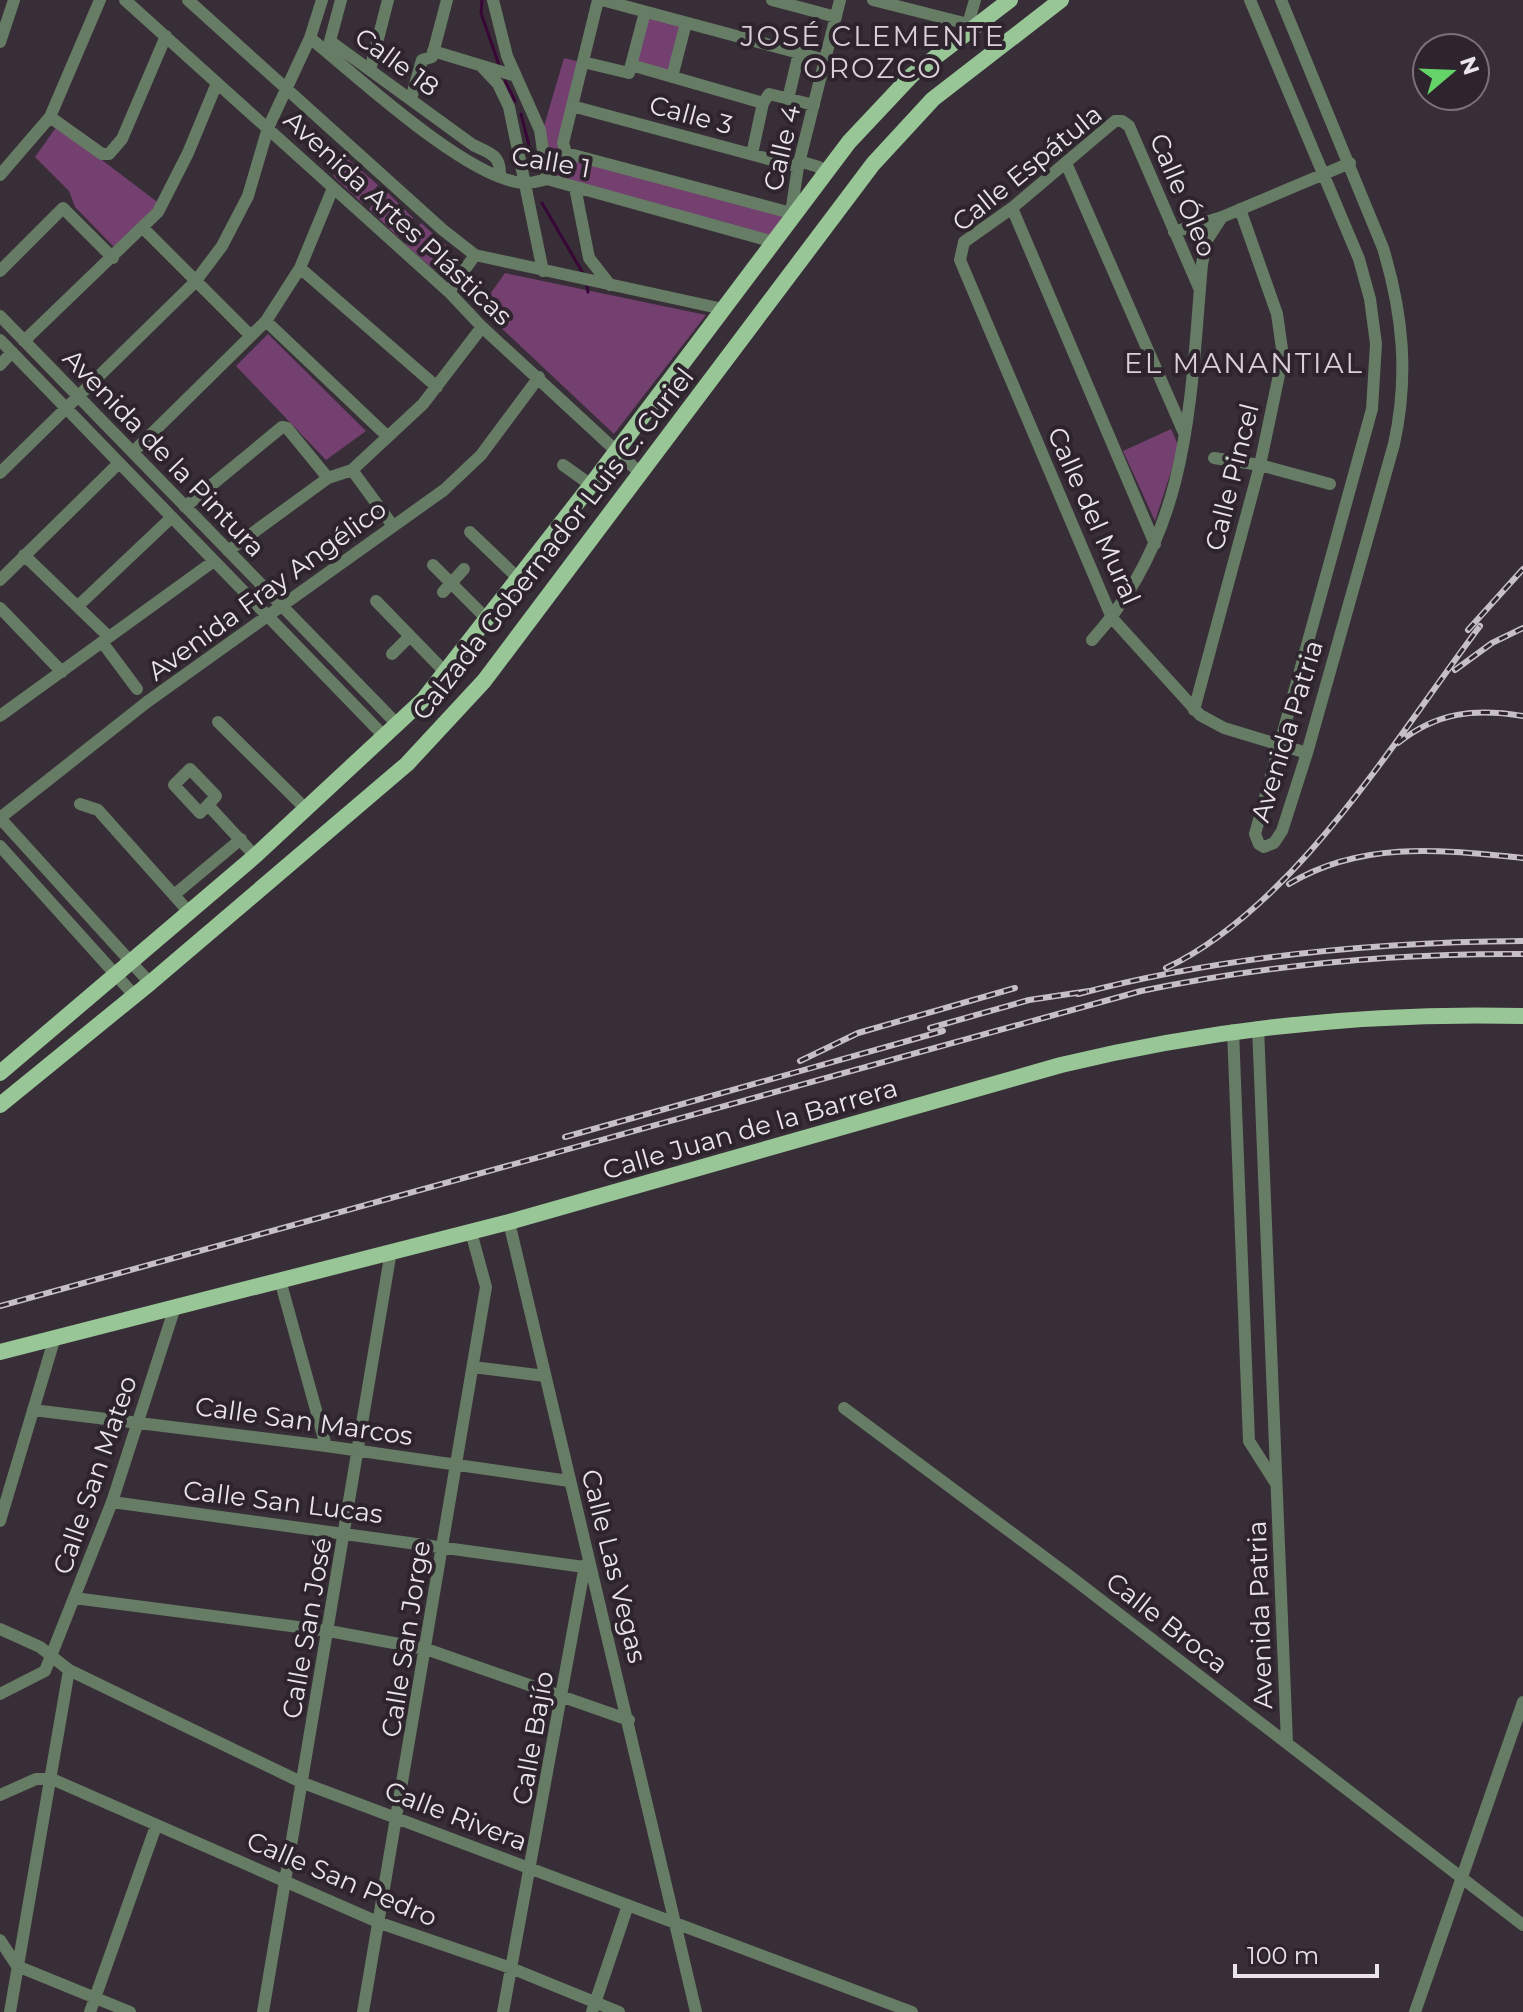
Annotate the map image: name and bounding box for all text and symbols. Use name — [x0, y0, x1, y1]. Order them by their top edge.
district label: JOSÉ CLEMENTE OROZCO — [740, 19, 1005, 85]
street label: Calle 18 — [349, 21, 445, 103]
north arrow — [1411, 32, 1491, 112]
text: N — [1454, 53, 1485, 78]
street label: Calle 3 — [646, 89, 736, 141]
street label: Calle Espátula — [946, 98, 1108, 238]
street label: Calle 4 — [757, 102, 807, 194]
street label: Avenida Artes Plásticas — [277, 104, 519, 332]
street label: Calle Óleo — [1143, 128, 1223, 262]
street label: Calle 1 — [509, 139, 593, 185]
street label: Avenida de la Pintura — [56, 342, 272, 564]
district label: EL MANANTIAL — [1124, 346, 1364, 380]
street label: Calzada Gobernador Luis C. Curiel — [405, 361, 701, 727]
street label: Calle Pincel — [1198, 400, 1266, 554]
street label: Calle del Mural — [1040, 422, 1148, 610]
street label: Avenida Fray Angélico — [141, 493, 393, 687]
street label: Avenida Patria — [1244, 636, 1330, 826]
street label: Calle Juan de la Barrera — [599, 1072, 901, 1186]
street label: Calle San Mateo — [46, 1371, 144, 1579]
street label: Calle San Marcos — [193, 1390, 415, 1452]
street label: Calle Las Vegas — [574, 1466, 654, 1666]
street label: Calle San Lucas — [181, 1474, 385, 1530]
street label: Avenida Patria — [1241, 1520, 1279, 1710]
street label: Calle San José — [275, 1535, 339, 1721]
street label: Calle San Jorge — [375, 1538, 437, 1740]
street label: Calle Broca — [1100, 1565, 1234, 1681]
street label: Calle Bajío — [505, 1669, 561, 1807]
street label: Calle Rivera — [380, 1774, 532, 1858]
street label: Calle San Pedro — [242, 1824, 442, 1934]
scale bar — [1235, 1928, 1377, 1978]
text: 100 m — [1247, 1941, 1319, 1970]

